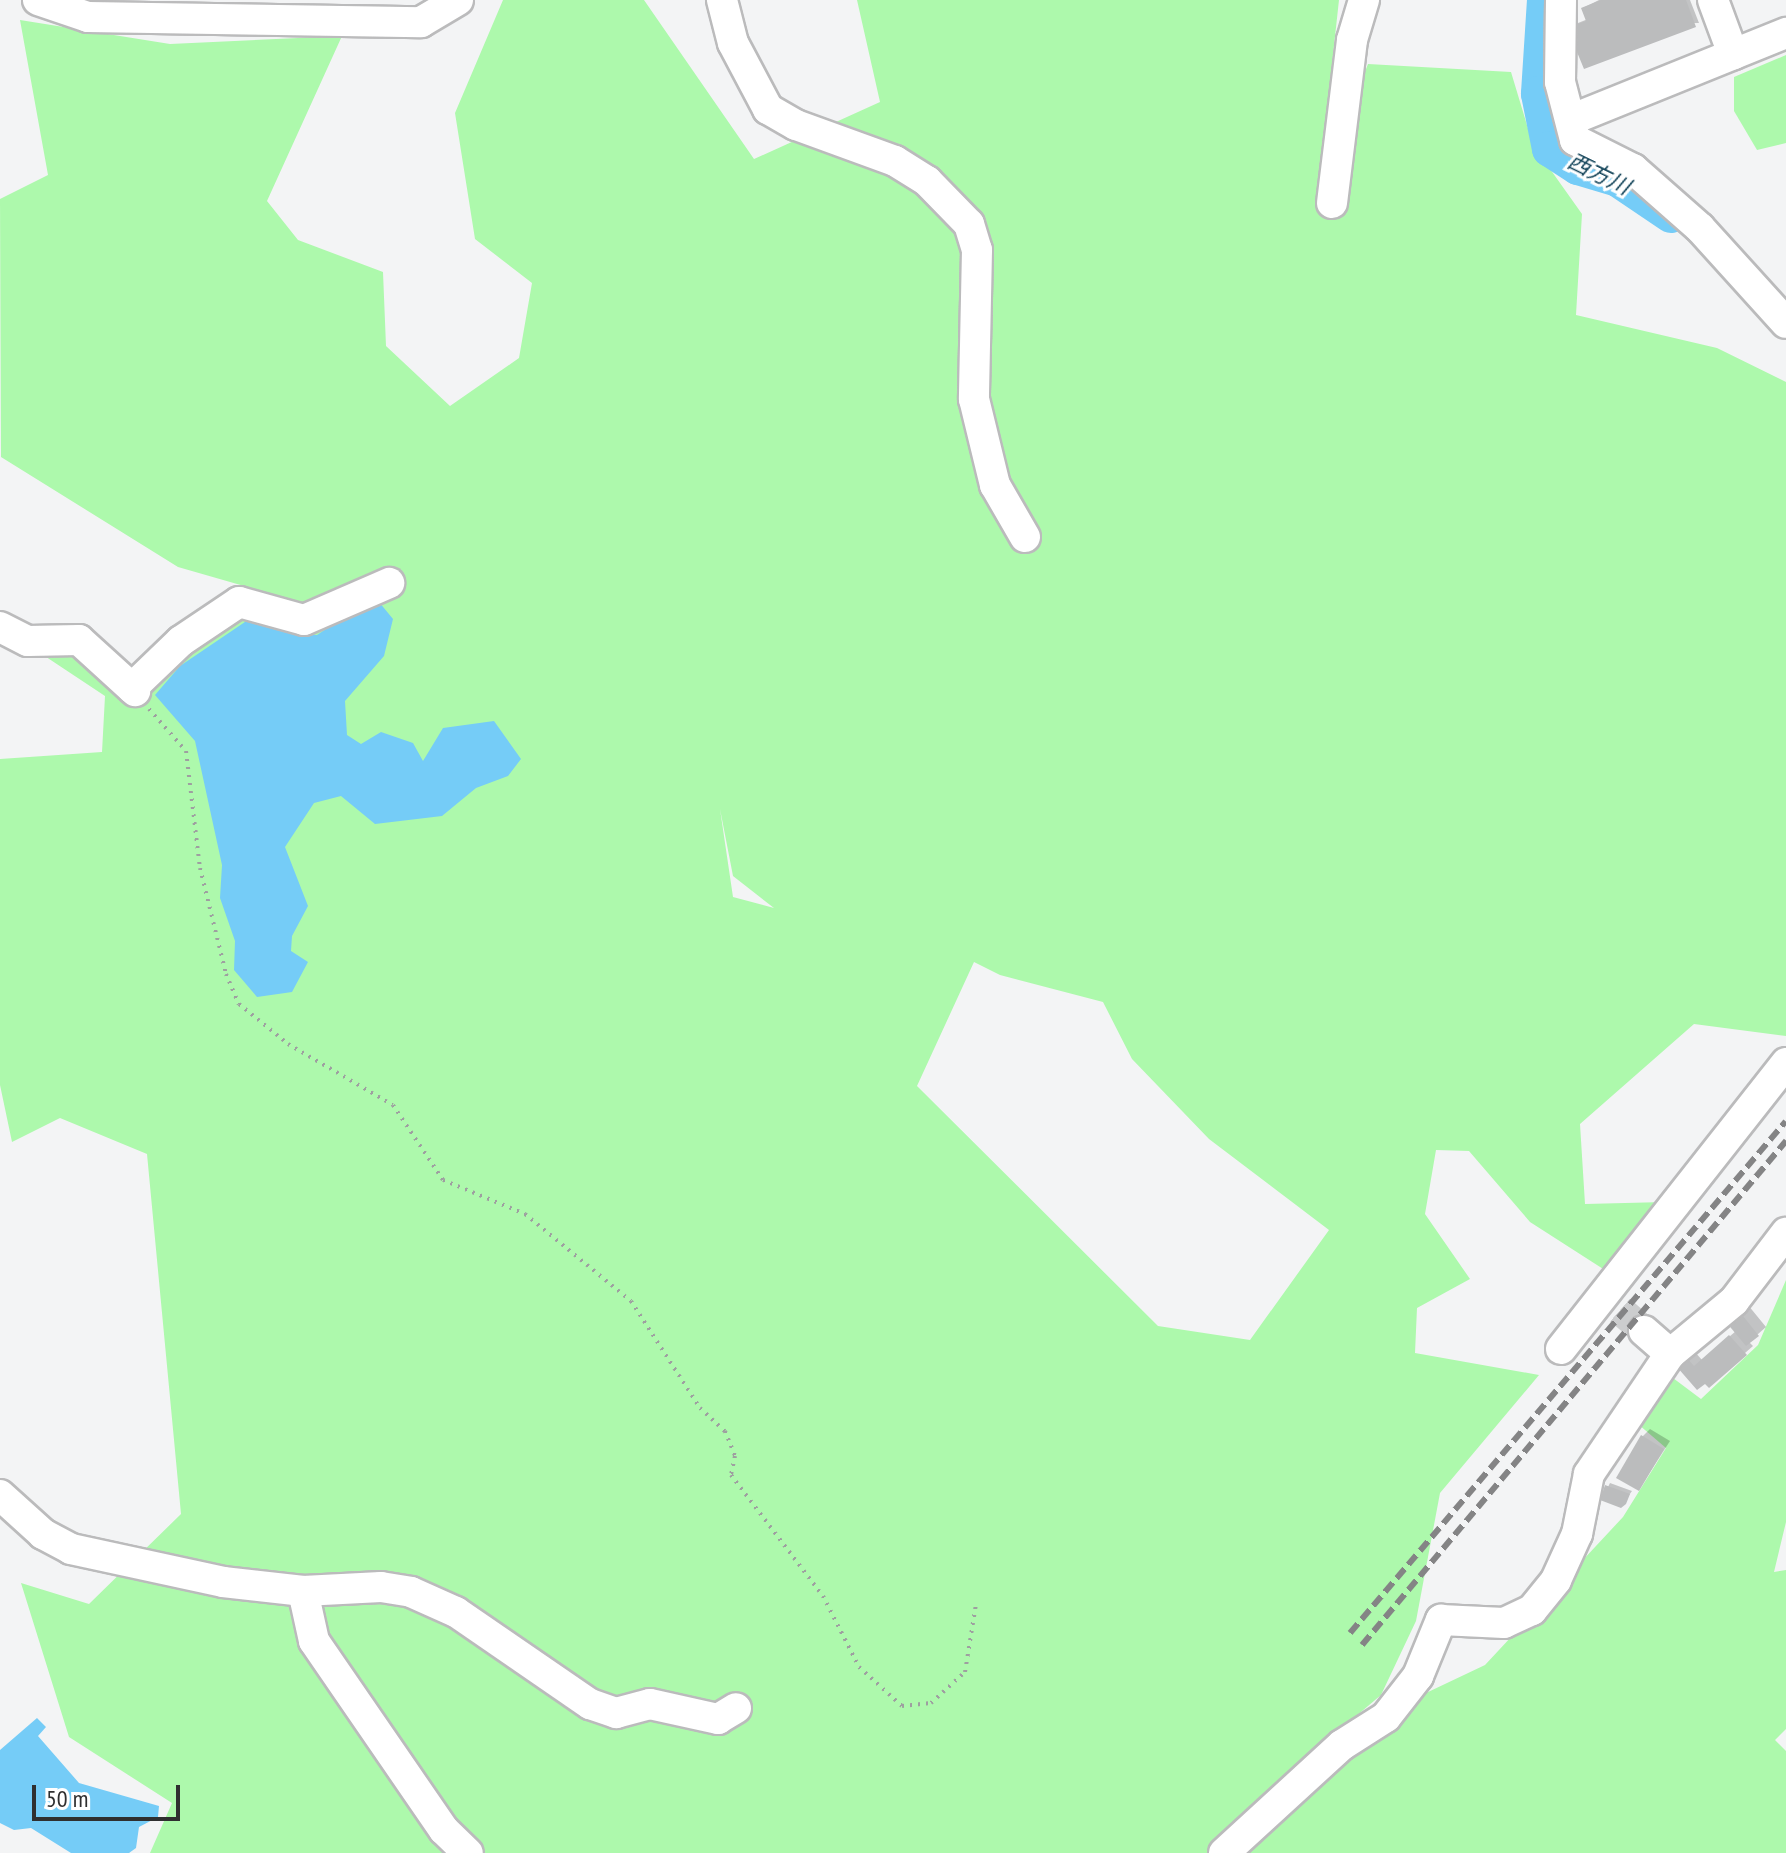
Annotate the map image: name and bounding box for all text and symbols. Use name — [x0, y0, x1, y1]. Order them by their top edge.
water label: 西方川 — [1564, 148, 1634, 200]
scale bar — [36, 1769, 184, 1819]
text: 50 m — [46, 1783, 88, 1814]

